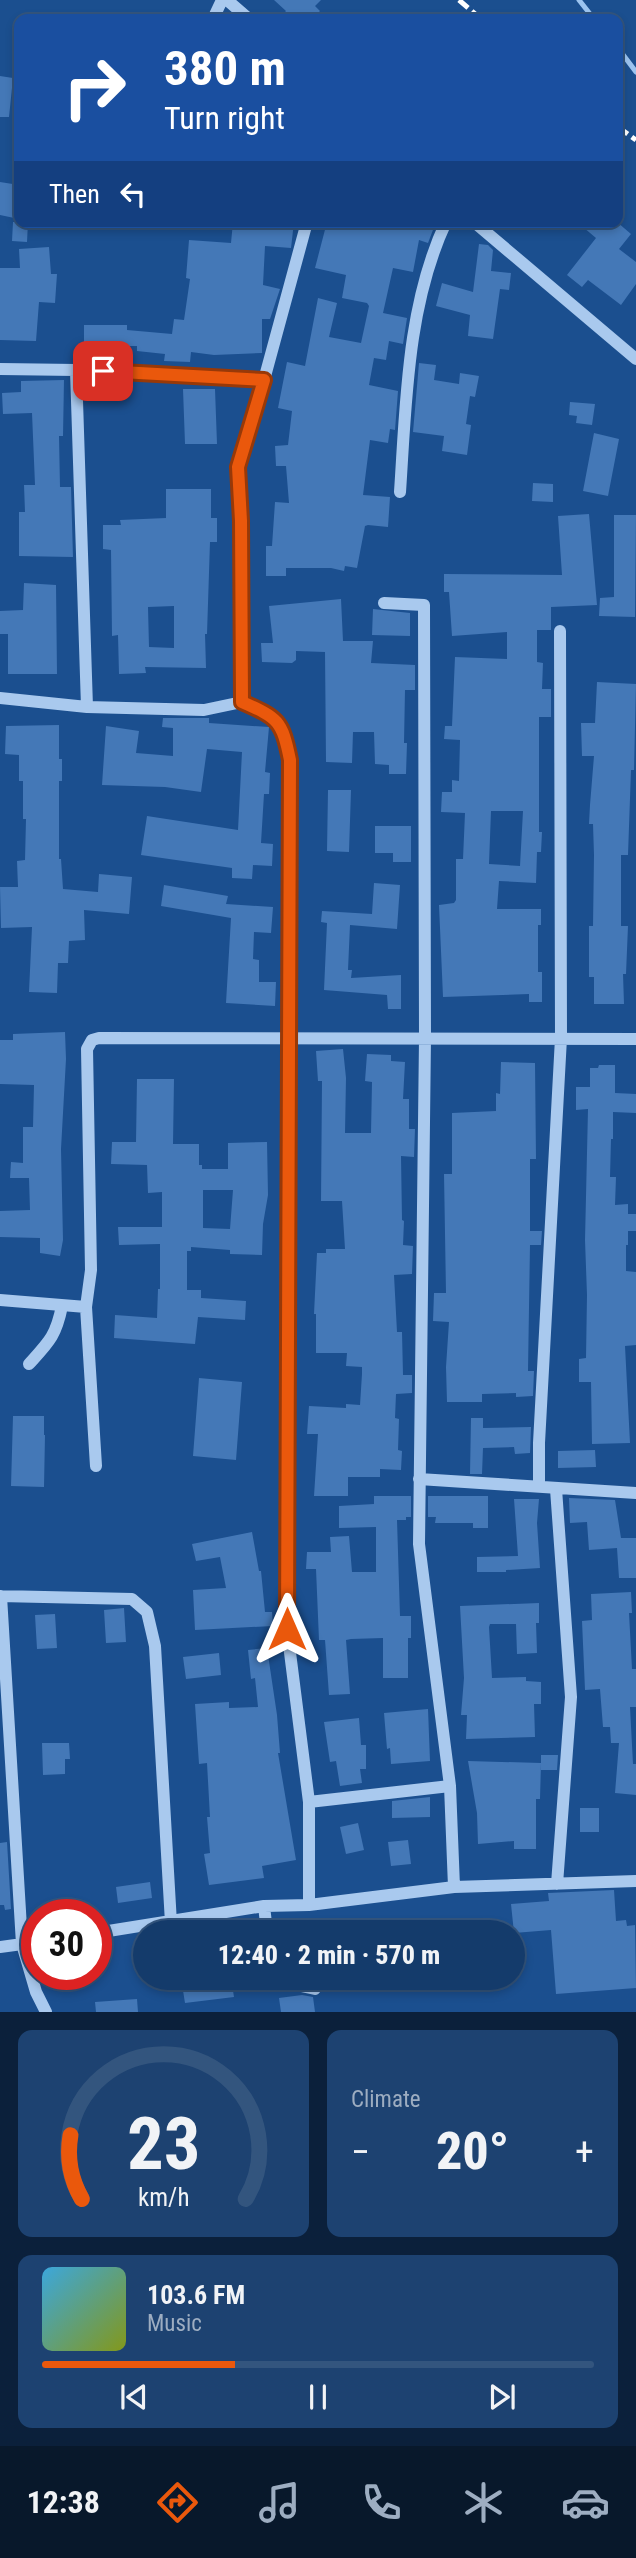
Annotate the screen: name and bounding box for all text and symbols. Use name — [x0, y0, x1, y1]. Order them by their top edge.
text: 380 m — [164, 40, 286, 97]
icon: right — [49, 42, 140, 133]
text: Turn right — [164, 99, 285, 137]
icon: left — [114, 175, 152, 213]
text: Then — [49, 179, 100, 209]
pin — [73, 341, 133, 401]
icon: arrive — [84, 352, 122, 390]
position arrow — [250, 1592, 324, 1666]
speed limit sign: 30 — [21, 1899, 112, 1990]
text: 12:40 · 2 min · 570 m — [218, 1940, 440, 1970]
text: Climate — [351, 2086, 421, 2113]
text: 23 — [127, 2102, 200, 2188]
text: 20° — [436, 2121, 509, 2182]
text: − — [351, 2130, 370, 2174]
text: + — [575, 2130, 594, 2174]
text: km/h — [138, 2183, 189, 2212]
text: 103.6 FM — [147, 2280, 245, 2310]
text: Music — [147, 2310, 202, 2337]
icon: previous — [115, 2378, 153, 2416]
icon: pause — [299, 2378, 337, 2416]
icon: next — [483, 2378, 521, 2416]
icon: directions — [153, 2478, 202, 2527]
icon: music — [255, 2478, 304, 2527]
icon: phone — [357, 2478, 406, 2527]
icon: climate — [459, 2478, 508, 2527]
icon: car — [561, 2478, 610, 2527]
text: 12:38 — [26, 2483, 100, 2521]

